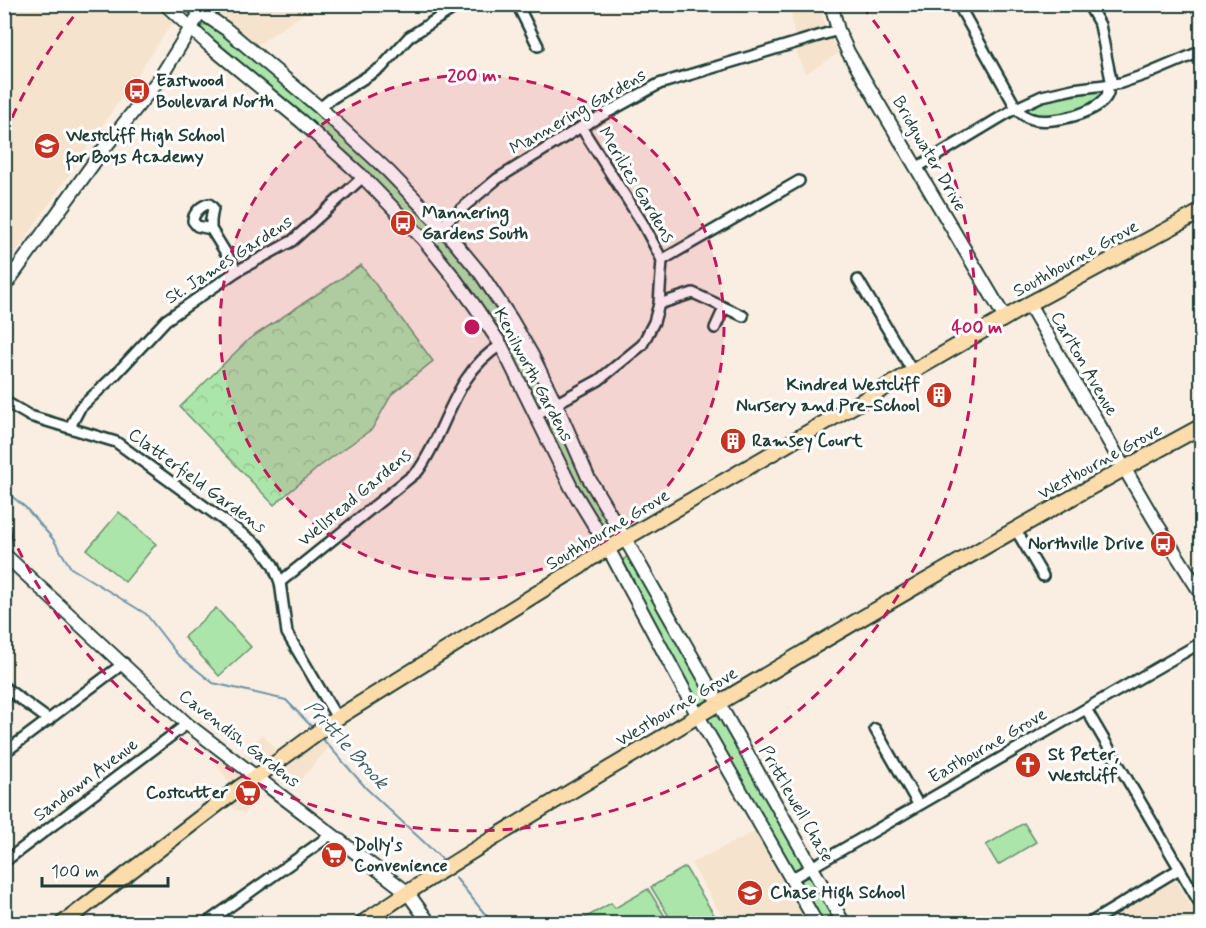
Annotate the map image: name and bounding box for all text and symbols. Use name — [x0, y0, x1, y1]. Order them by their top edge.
street label: Mannering Gardens — [505, 63, 651, 162]
text: 200 m — [447, 64, 497, 88]
place label: Eastwood Boulevard North — [156, 69, 274, 114]
bus stop icon: Eastwood Boulevard North — [122, 76, 152, 106]
street label: Bridgwater Drive — [886, 92, 972, 216]
street label: Merilies Gardens — [592, 123, 680, 247]
place label: Westcliff High School for Boys Academy — [65, 124, 225, 171]
school or university icon: Westcliff High School for Boys Academy — [32, 131, 62, 161]
place label: Mannering Gardens South — [422, 201, 528, 246]
bus stop icon: Mannering Gardens South — [388, 208, 418, 238]
street label: St. James Gardens — [161, 210, 297, 310]
street label: Southbourne Grove — [1009, 215, 1143, 303]
street label: Kenilworth Gardens — [488, 304, 578, 446]
street label: Carlton Avenue — [1044, 307, 1124, 421]
text: 400 m — [952, 316, 1002, 340]
centre of rings — [462, 317, 482, 337]
place label: Kindred Westcliff Nursery and Pre-School — [736, 373, 920, 418]
building icon: Kindred Westcliff Nursery and Pre-School — [924, 380, 954, 410]
street label: Westbourne Grove — [1034, 418, 1166, 506]
street label: Clatterfield Gardens — [123, 423, 271, 539]
building icon: Ramsey Court — [718, 426, 748, 456]
place label: Ramsey Court — [752, 429, 863, 453]
street label: Wellstead Gardens — [293, 444, 417, 552]
street label: Southbourne Grove — [542, 484, 674, 576]
bus stop icon: Northville Drive — [1148, 529, 1178, 559]
place label: Northville Drive — [1028, 532, 1144, 556]
street label: Westbourne Grove — [612, 661, 742, 753]
street label: Cavendish Gardens — [174, 684, 304, 794]
water label: Prittle Brook — [298, 695, 395, 797]
street label: Eastbourne Grove — [925, 702, 1052, 790]
street label: Sandown Avenue — [29, 733, 143, 827]
street label: Prittlewell Chase — [753, 741, 839, 867]
place label: St Peter, Westcliff — [1047, 743, 1119, 788]
church icon: St Peter, Westcliff — [1013, 750, 1043, 780]
supermarket icon: Costcutter — [233, 778, 263, 808]
place label: Costcutter — [146, 781, 228, 805]
place label: Dolly's Convenience — [354, 833, 448, 878]
supermarket icon: Dolly's Convenience — [319, 840, 349, 870]
scale bar — [42, 850, 168, 888]
text: 100 m — [51, 860, 99, 884]
school or university icon: Chase High School — [735, 878, 765, 908]
place label: Chase High School — [770, 881, 905, 907]

